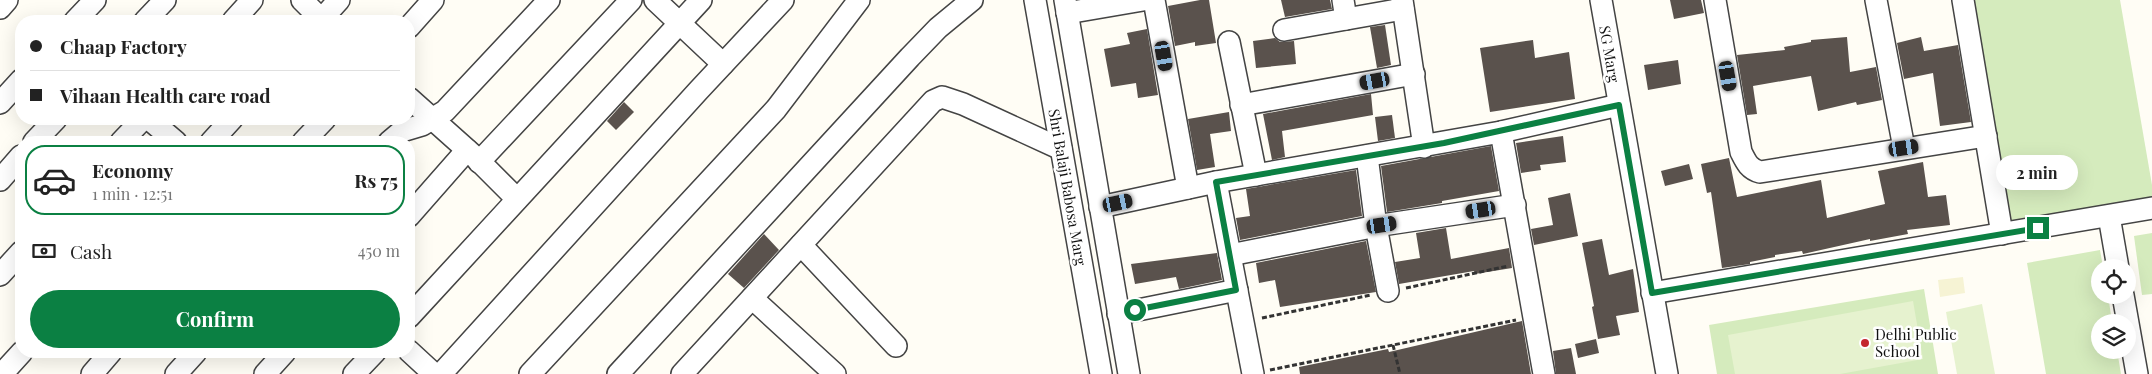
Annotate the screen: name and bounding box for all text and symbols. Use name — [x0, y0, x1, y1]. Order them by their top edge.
street label: SG Marg — [1595, 24, 1625, 84]
text: Chaap Factory — [60, 33, 187, 59]
car — [1154, 40, 1173, 72]
car — [1718, 60, 1737, 92]
car — [1358, 71, 1391, 91]
text: Vihaan Health care road — [60, 82, 271, 108]
street label: Shri Balaji Babosa Marg — [1044, 107, 1092, 267]
car — [1888, 138, 1919, 158]
callout: 2 min — [1997, 156, 2079, 190]
text: Economy — [92, 157, 173, 183]
icon: car — [32, 158, 77, 203]
text: 2 min — [2016, 162, 2058, 183]
text: Rs 75 — [354, 167, 398, 193]
text: 1 min · 12:51 — [92, 183, 173, 204]
car — [1101, 193, 1134, 213]
car — [1465, 200, 1496, 220]
car — [1366, 215, 1397, 235]
route end — [2027, 217, 2049, 239]
icon: cash — [30, 237, 58, 265]
text: Cash — [70, 238, 112, 264]
text: 450 m — [358, 240, 400, 261]
map controls — [2091, 259, 2136, 359]
button: locate — [2091, 259, 2136, 304]
button: Confirm — [30, 290, 400, 348]
route start — [1124, 299, 1146, 321]
button: layers — [2091, 314, 2136, 359]
place label: Delhi Public School — [1875, 324, 1956, 361]
marker: Delhi Public School — [1859, 337, 1871, 349]

